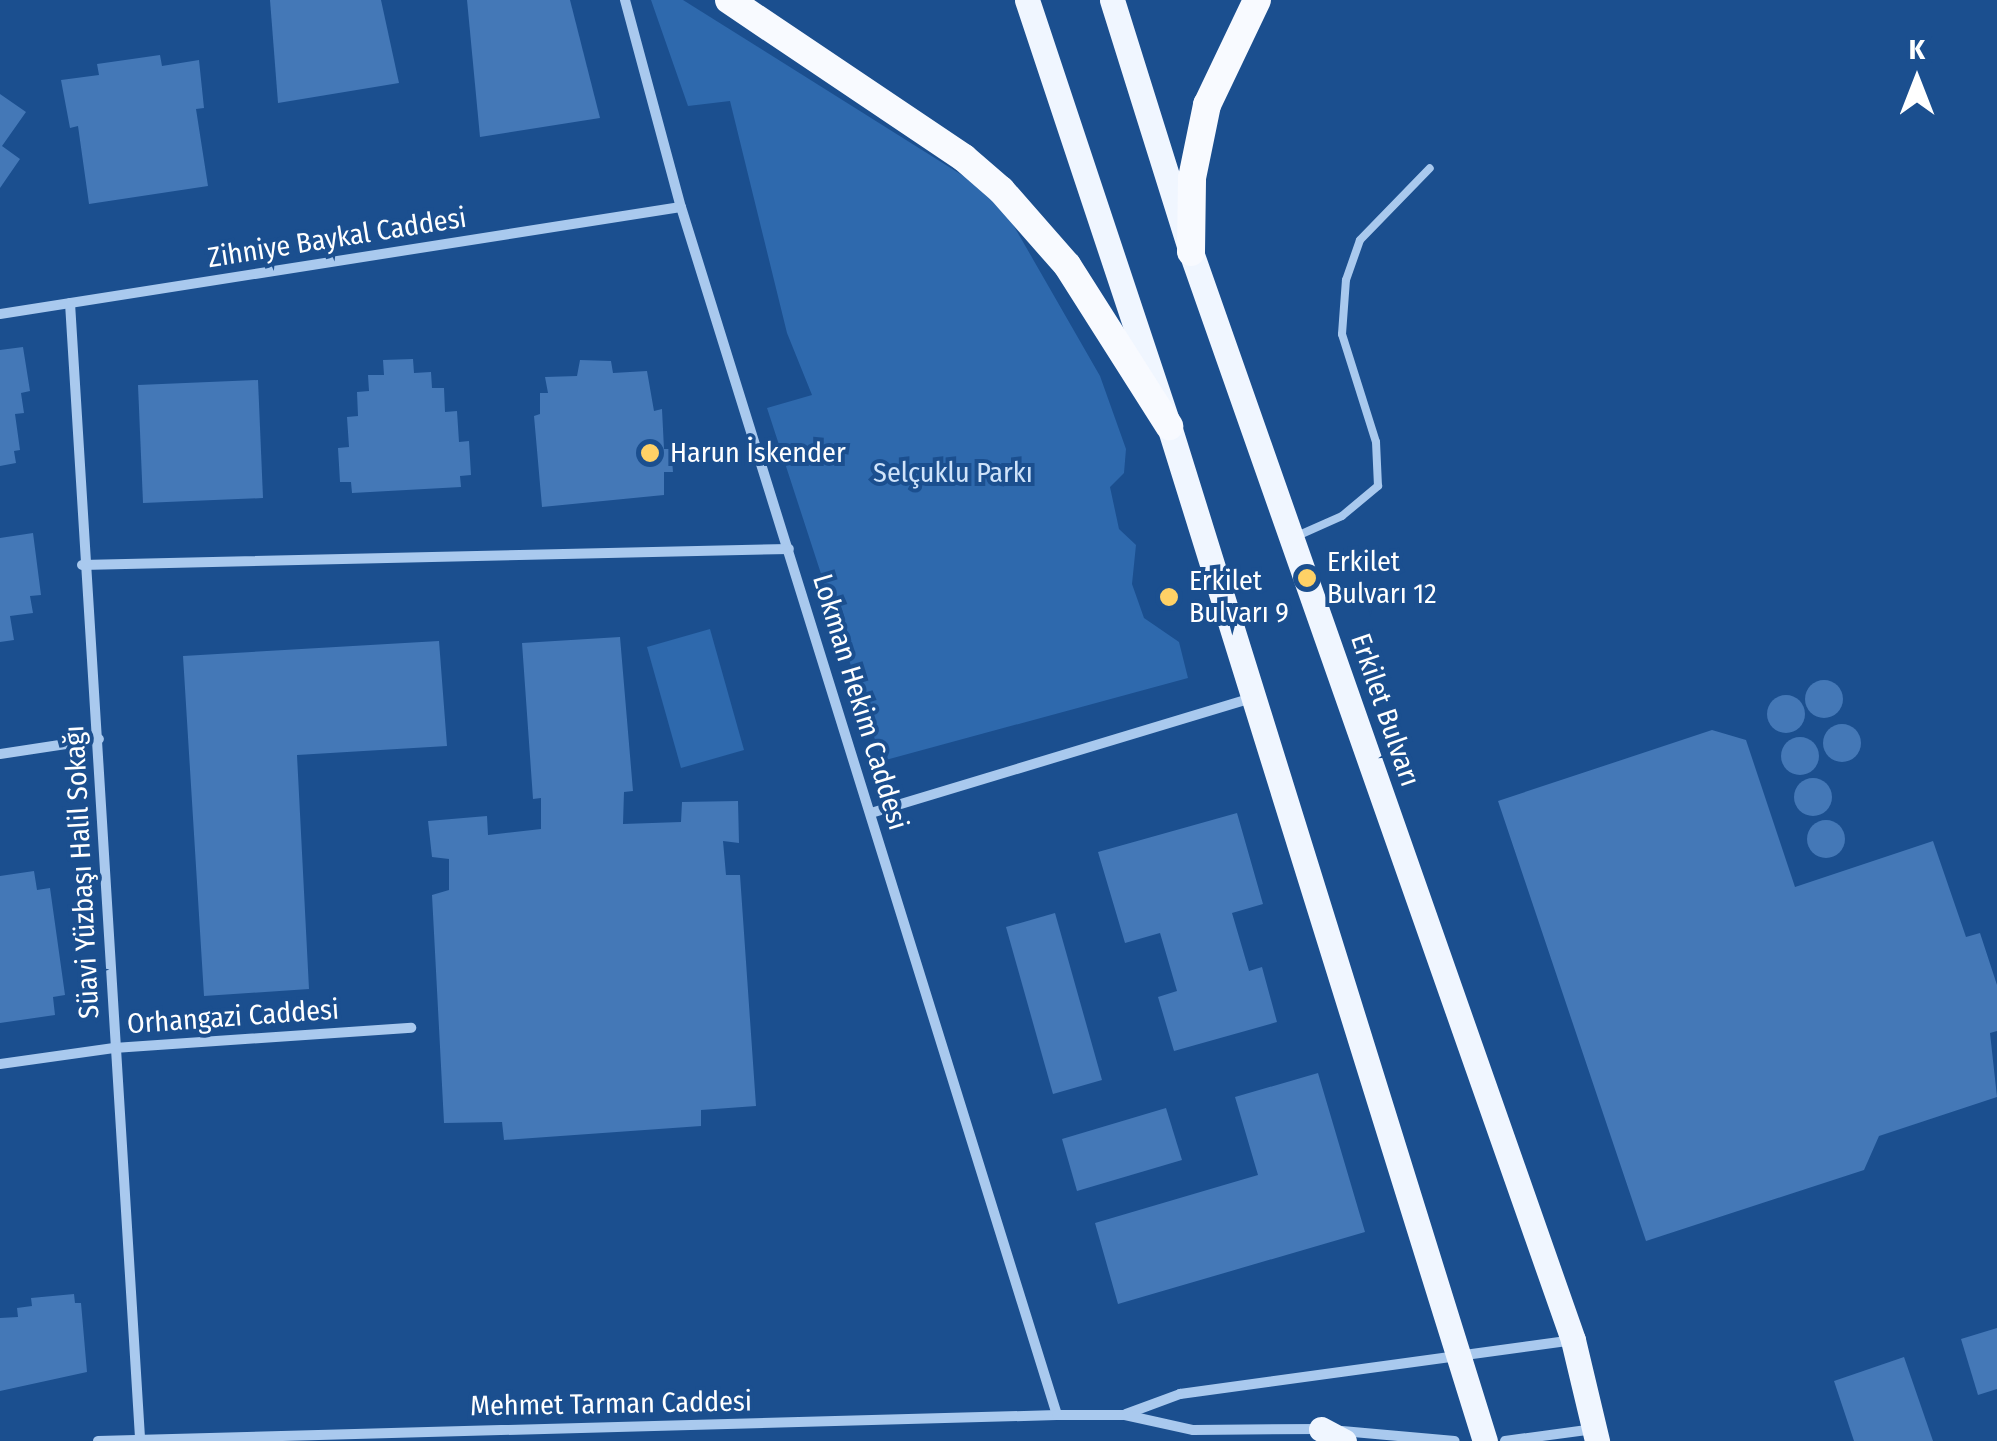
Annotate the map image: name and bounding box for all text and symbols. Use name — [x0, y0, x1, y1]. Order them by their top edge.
north arrow — [1867, 30, 1967, 130]
text: K — [1909, 33, 1925, 66]
street label: Zihniye Baykal Caddesi — [205, 201, 469, 275]
place label: Harun İskender — [670, 436, 846, 470]
marker: Harun İskender — [639, 442, 661, 464]
park label: Selçuklu Parkı — [873, 456, 1033, 490]
place label: Erkilet Bulvarı 12 — [1327, 545, 1437, 611]
place label: Erkilet Bulvarı 9 — [1189, 564, 1289, 630]
marker: Erkilet Bulvarı 12 — [1296, 567, 1318, 589]
street label: Lokman Hekim Caddesi — [805, 570, 915, 834]
marker: Erkilet Bulvarı 9 — [1158, 586, 1180, 608]
street label: Erkilet Bulvarı — [1343, 629, 1427, 791]
street label: Süavi Yüzbaşı Halil Sokağı — [58, 724, 106, 1020]
street label: Orhangazi Caddesi — [126, 993, 340, 1041]
street label: Mehmet Tarman Caddesi — [470, 1385, 752, 1423]

